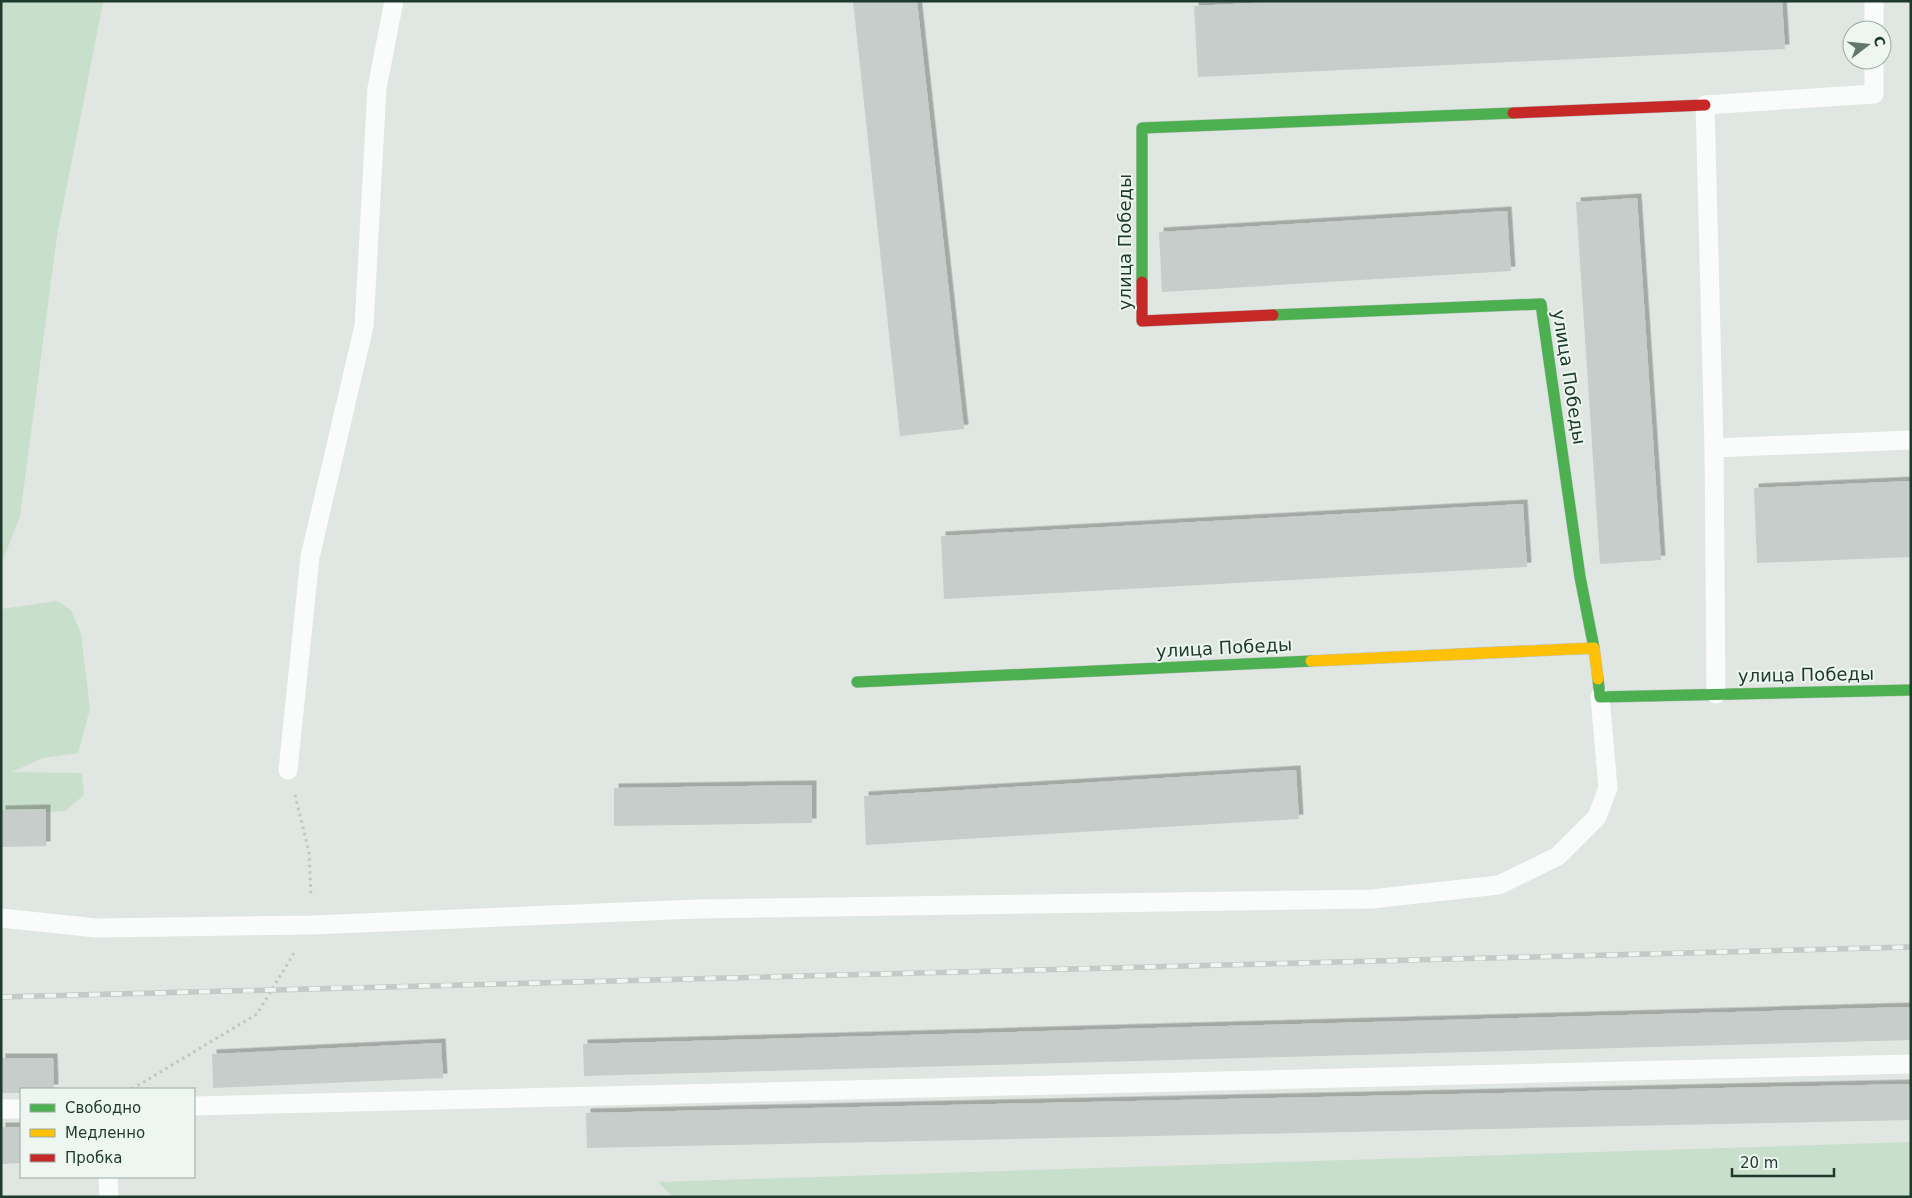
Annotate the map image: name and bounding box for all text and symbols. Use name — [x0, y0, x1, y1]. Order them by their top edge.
north arrow — [1842, 20, 1892, 70]
text: С — [1870, 34, 1889, 49]
street label: улица Победы — [1114, 174, 1135, 310]
street label: улица Победы — [1548, 308, 1591, 446]
street label: улица Победы — [1155, 633, 1293, 662]
street label: улица Победы — [1738, 663, 1874, 686]
legend — [20, 1088, 195, 1178]
text: Свободно — [65, 1099, 141, 1117]
text: Медленно — [65, 1124, 145, 1142]
scale bar — [1732, 1146, 1834, 1178]
text: Пробка — [65, 1149, 122, 1167]
text: 20 m — [1740, 1154, 1778, 1172]

